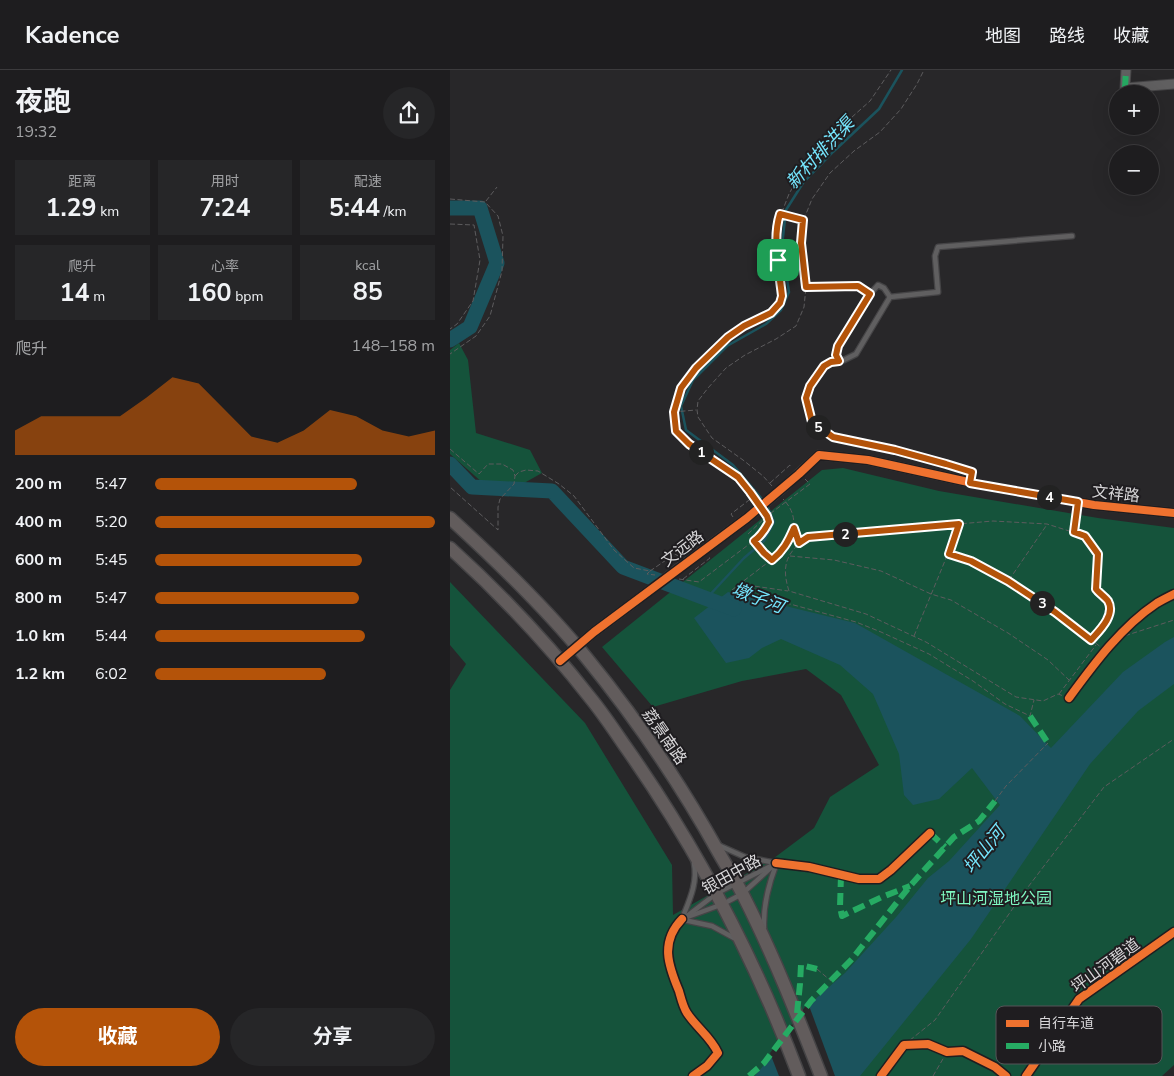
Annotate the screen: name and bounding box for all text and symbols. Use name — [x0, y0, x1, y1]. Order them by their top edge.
text: Kadence — [25, 19, 120, 51]
text: 地图 — [985, 24, 1021, 48]
text: 路线 — [1049, 24, 1085, 48]
text: 收藏 — [1113, 24, 1149, 48]
text: 夜跑 — [15, 83, 71, 121]
map controls — [1109, 85, 1159, 195]
button: + — [1109, 85, 1159, 135]
button: share — [383, 87, 435, 139]
water label: 新村排洪渠 — [781, 110, 862, 194]
text: 19:32 — [15, 121, 57, 143]
button: − — [1109, 145, 1159, 195]
text: 距离 — [68, 172, 96, 191]
text: 用时 — [211, 172, 239, 191]
text: 配速 — [354, 172, 382, 191]
text: 1.29 — [45, 191, 97, 225]
text: 7:24 — [199, 191, 251, 225]
text: 5:44 — [329, 191, 380, 225]
text: km — [97, 202, 119, 221]
text: /km — [380, 202, 407, 221]
pin — [757, 239, 799, 281]
icon: arrive — [764, 246, 792, 274]
text: kcal — [355, 256, 380, 275]
text: 爬升 — [68, 257, 96, 276]
text: 心率 — [211, 257, 239, 276]
text: 85 — [353, 275, 383, 309]
text: 14 — [60, 276, 90, 310]
text: 160 — [187, 276, 232, 310]
text: m — [90, 287, 105, 306]
text: bpm — [232, 287, 263, 306]
text: 148–158 m — [352, 335, 435, 357]
text: 爬升 — [15, 338, 47, 360]
pin: 5 — [806, 414, 830, 440]
text: 5 — [814, 418, 823, 437]
pin: 1 — [688, 440, 714, 464]
text: 1 — [697, 443, 706, 462]
text: 200 m — [15, 473, 62, 495]
text: 5:47 — [95, 473, 127, 495]
street label: 文祥路 — [1091, 481, 1141, 507]
pin: 4 — [1036, 484, 1062, 510]
text: 4 — [1045, 488, 1054, 507]
text: 400 m — [15, 511, 62, 533]
text: 5:20 — [95, 511, 127, 533]
pin: 2 — [832, 522, 858, 546]
text: 2 — [841, 525, 850, 544]
street label: 文远路 — [657, 526, 708, 572]
text: 600 m — [15, 549, 62, 571]
text: 5:45 — [95, 549, 127, 571]
water label: 墩子河 — [728, 577, 790, 620]
text: 800 m — [15, 587, 62, 609]
text: 5:47 — [95, 587, 127, 609]
pin: 3 — [1030, 590, 1054, 616]
text: 3 — [1038, 594, 1047, 613]
text: 1.0 km — [15, 625, 65, 647]
text: 5:44 — [95, 625, 127, 647]
text: 1.2 km — [15, 663, 65, 685]
text: 6:02 — [95, 663, 127, 685]
street label: 荔景南路 — [637, 704, 692, 769]
water label: 坪山河 — [958, 819, 1012, 879]
street label: 银田中路 — [698, 850, 765, 900]
park label: 坪山河湿地公园 — [940, 888, 1052, 910]
street label: 坪山河碧道 — [1067, 933, 1144, 998]
legend — [996, 1006, 1162, 1064]
button: 收藏 — [15, 1008, 220, 1066]
button: 分享 — [230, 1008, 435, 1066]
text: 自行车道 — [1038, 1014, 1094, 1033]
text: 小路 — [1038, 1037, 1066, 1056]

